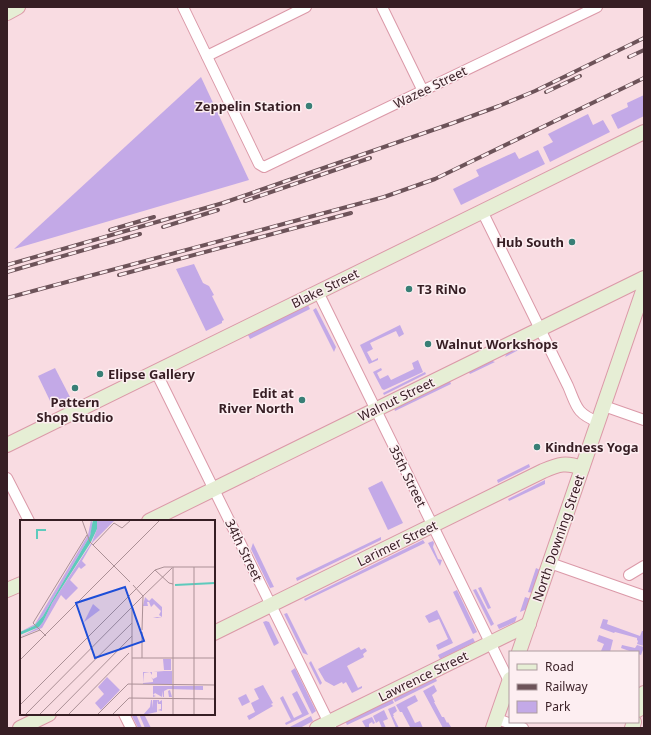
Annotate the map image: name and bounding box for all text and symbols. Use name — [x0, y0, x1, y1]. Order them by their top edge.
street label: Wazee Street — [390, 61, 470, 113]
place label: Zeppelin Station — [195, 97, 301, 115]
marker: Zeppelin Station — [304, 101, 314, 111]
place label: Hub South — [496, 233, 564, 251]
marker: Hub South — [567, 237, 577, 247]
street label: Blake Street — [288, 264, 362, 312]
place label: T3 RiNo — [417, 280, 466, 298]
marker: T3 RiNo — [404, 284, 414, 294]
place label: Walnut Workshops — [436, 335, 558, 353]
marker: Walnut Workshops — [423, 339, 433, 349]
place label: Elipse Gallery — [108, 365, 195, 383]
marker: Elipse Gallery — [95, 369, 105, 379]
street label: Walnut Street — [355, 373, 437, 425]
marker: Pattern Shop Studio — [70, 383, 80, 393]
place label: Edit at River North — [219, 384, 294, 417]
place label: Pattern Shop Studio — [37, 393, 113, 426]
marker: Edit at River North — [297, 395, 307, 405]
place label: Kindness Yoga — [545, 438, 638, 456]
street label: 35th Street — [385, 442, 431, 510]
marker: Kindness Yoga — [532, 442, 542, 452]
street label: North Downing Street — [528, 472, 588, 604]
street label: 34th Street — [221, 516, 267, 584]
street label: Larimer Street — [354, 516, 440, 570]
inset map — [20, 520, 215, 715]
street label: Lawrence Street — [375, 646, 471, 706]
legend — [509, 651, 639, 723]
text: Road — [545, 658, 574, 675]
text: Railway — [545, 678, 589, 695]
text: Park — [545, 698, 571, 715]

